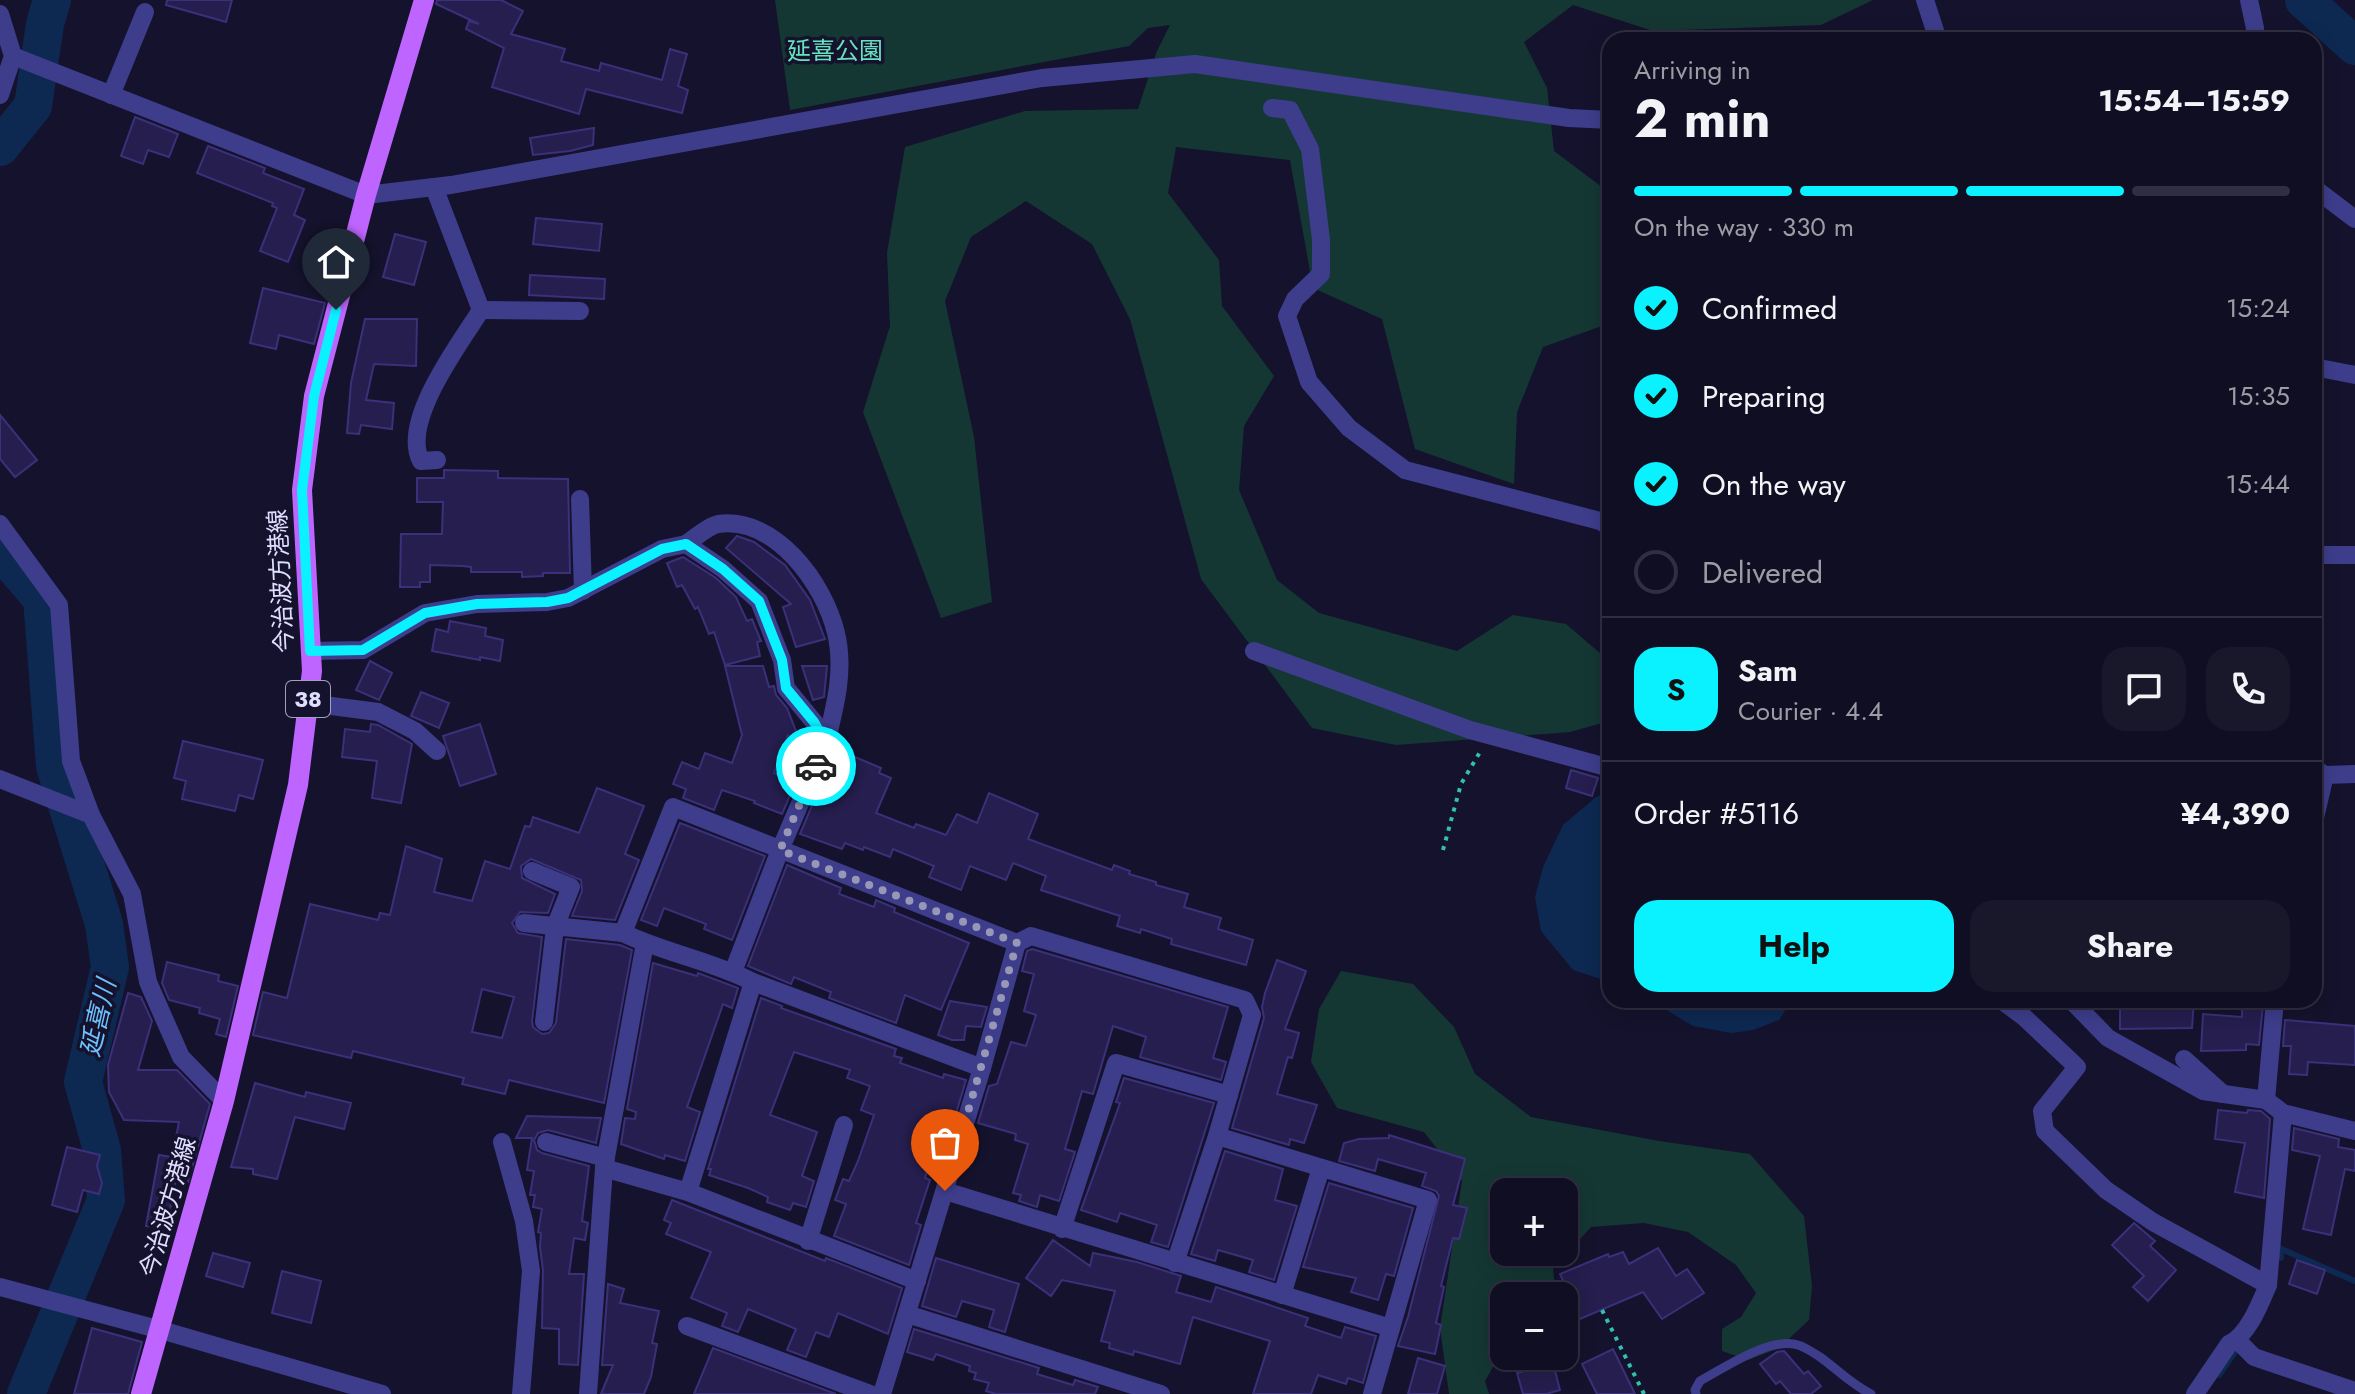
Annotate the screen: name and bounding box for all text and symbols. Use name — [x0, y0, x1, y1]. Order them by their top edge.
park label: 延喜公園 — [787, 33, 883, 68]
text: Arriving in — [1634, 51, 1751, 89]
text: 15:54–15:59 — [2098, 79, 2290, 122]
text: 2 min — [1634, 81, 1771, 157]
text: On the way · 330 m — [1634, 208, 1854, 246]
pin — [302, 228, 370, 310]
icon: home — [314, 240, 358, 284]
icon: check — [1634, 286, 1678, 330]
text: Confirmed — [1702, 287, 1837, 330]
text: 15:24 — [2226, 289, 2290, 327]
icon: check — [1634, 374, 1678, 418]
text: Preparing — [1702, 375, 1826, 418]
text: 15:35 — [2227, 377, 2290, 415]
icon: check — [1634, 462, 1678, 506]
text: On the way — [1702, 463, 1846, 506]
text: 15:44 — [2226, 465, 2290, 503]
street label: 今治波方港線 — [259, 508, 302, 654]
text: Delivered — [1702, 551, 1823, 594]
button: chat — [2102, 647, 2186, 731]
button: phone — [2206, 647, 2290, 731]
text: Sam — [1738, 649, 1798, 692]
text: S — [1667, 668, 1685, 711]
road number: 38 — [286, 681, 330, 717]
text: Courier · 4.4 — [1738, 692, 1883, 730]
courier — [776, 726, 856, 806]
icon: car — [794, 744, 838, 788]
text: Order #5116 — [1634, 792, 1799, 835]
text: ¥4,390 — [2181, 792, 2290, 835]
button: Help — [1634, 900, 1954, 992]
button: Share — [1970, 900, 2290, 992]
water label: 延喜川 — [71, 973, 126, 1060]
pin — [911, 1109, 979, 1191]
icon: bag — [923, 1121, 967, 1165]
street label: 今治波方港線 — [131, 1133, 204, 1281]
map controls — [1490, 1178, 1578, 1370]
button: + — [1490, 1178, 1578, 1266]
button: − — [1490, 1282, 1578, 1370]

